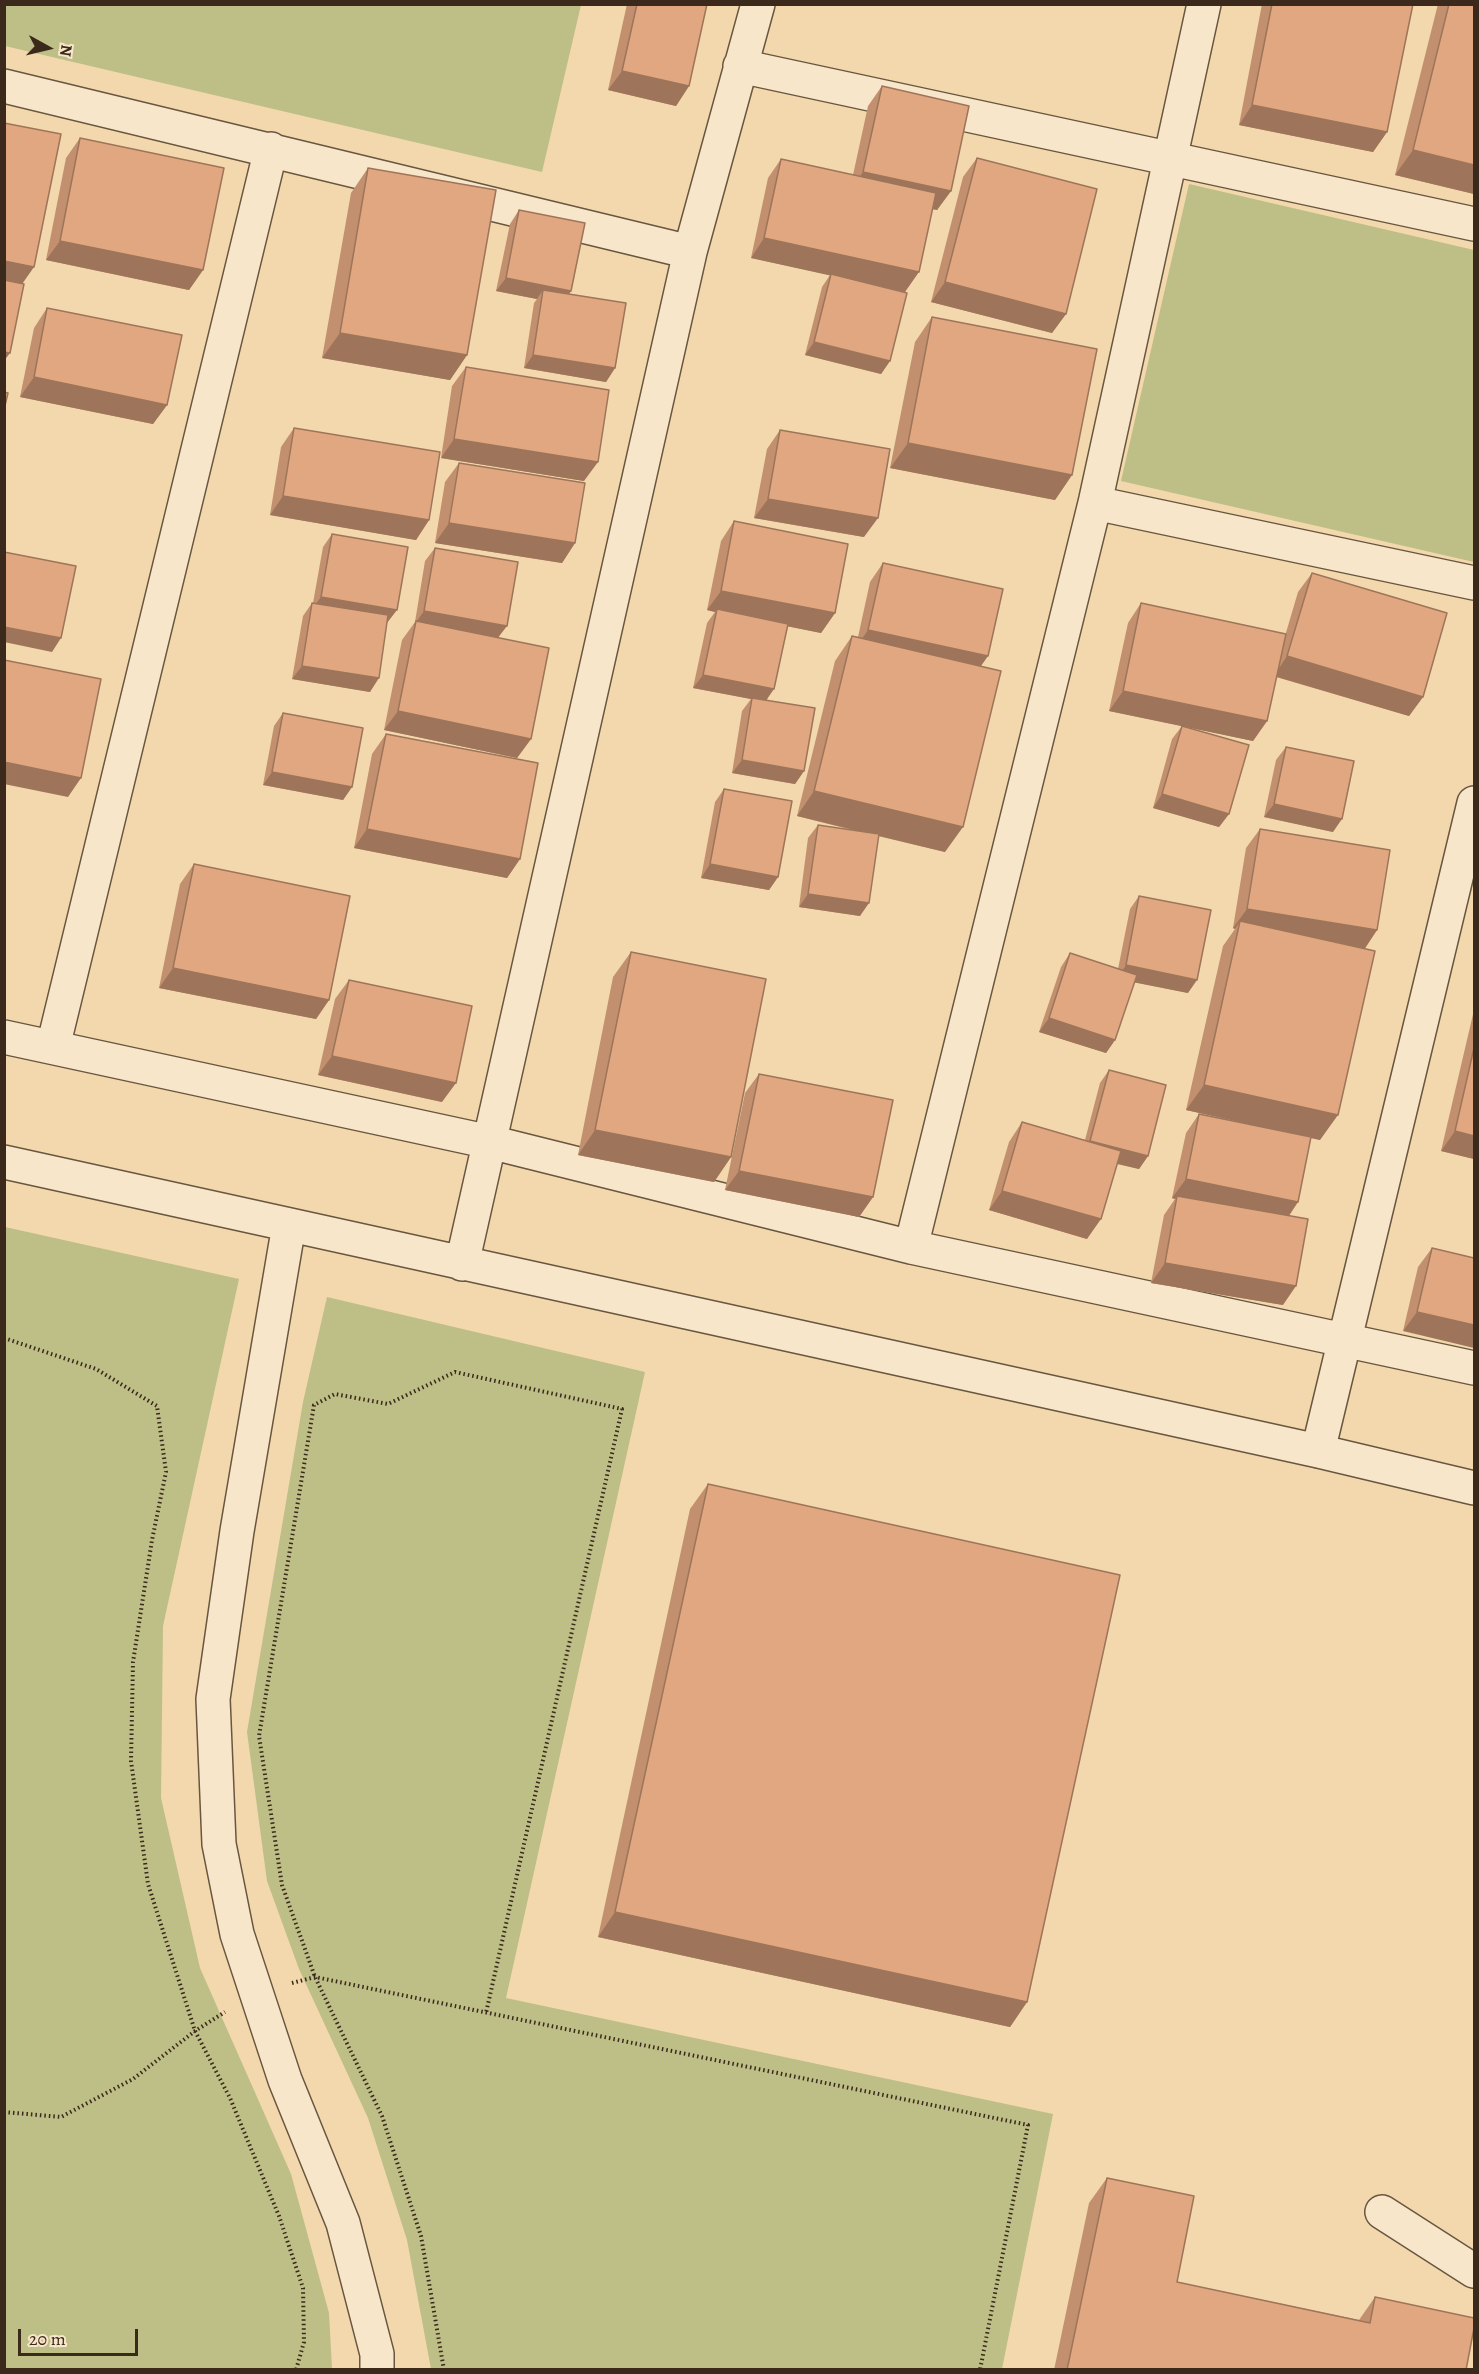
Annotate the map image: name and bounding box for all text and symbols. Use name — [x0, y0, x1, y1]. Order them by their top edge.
north arrow — [18, 18, 78, 78]
text: N — [54, 43, 78, 58]
scale bar — [21, 2317, 141, 2355]
text: 20 m — [29, 2327, 66, 2351]

